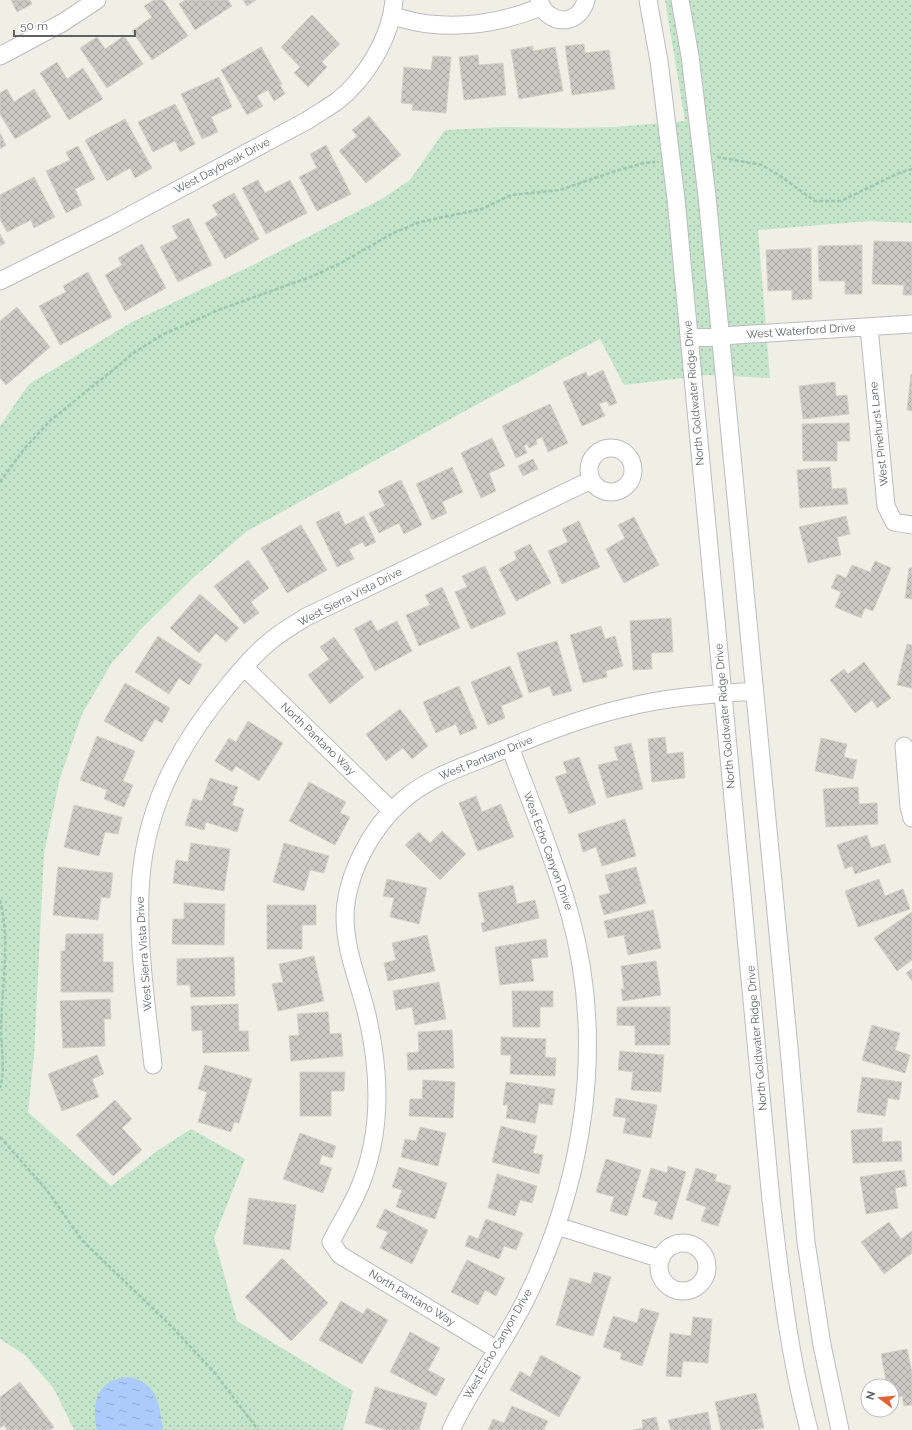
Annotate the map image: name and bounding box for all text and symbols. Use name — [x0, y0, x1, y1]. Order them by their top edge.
scale bar — [14, 12, 135, 38]
text: 50 m — [20, 19, 48, 33]
street label: West Daybreak Drive — [172, 135, 273, 197]
street label: North Goldwater Ridge Drive — [681, 319, 707, 466]
street label: West Waterford Drive — [746, 321, 856, 341]
street label: West Pinehurst Lane — [867, 381, 891, 487]
street label: West Sierra Vista Drive — [296, 565, 404, 629]
street label: North Goldwater Ridge Drive — [712, 642, 738, 789]
street label: North Pantano Way — [278, 700, 358, 778]
street label: West Pantano Drive — [437, 733, 535, 783]
street label: West Echo Canyon Drive — [521, 790, 576, 912]
street label: West Sierra Vista Drive — [133, 896, 154, 1012]
street label: North Goldwater Ridge Drive — [744, 964, 770, 1111]
street label: North Pantano Way — [366, 1267, 458, 1329]
street label: West Echo Canyon Drive — [461, 1286, 535, 1401]
north arrow — [860, 1378, 900, 1418]
text: N — [863, 1390, 878, 1401]

